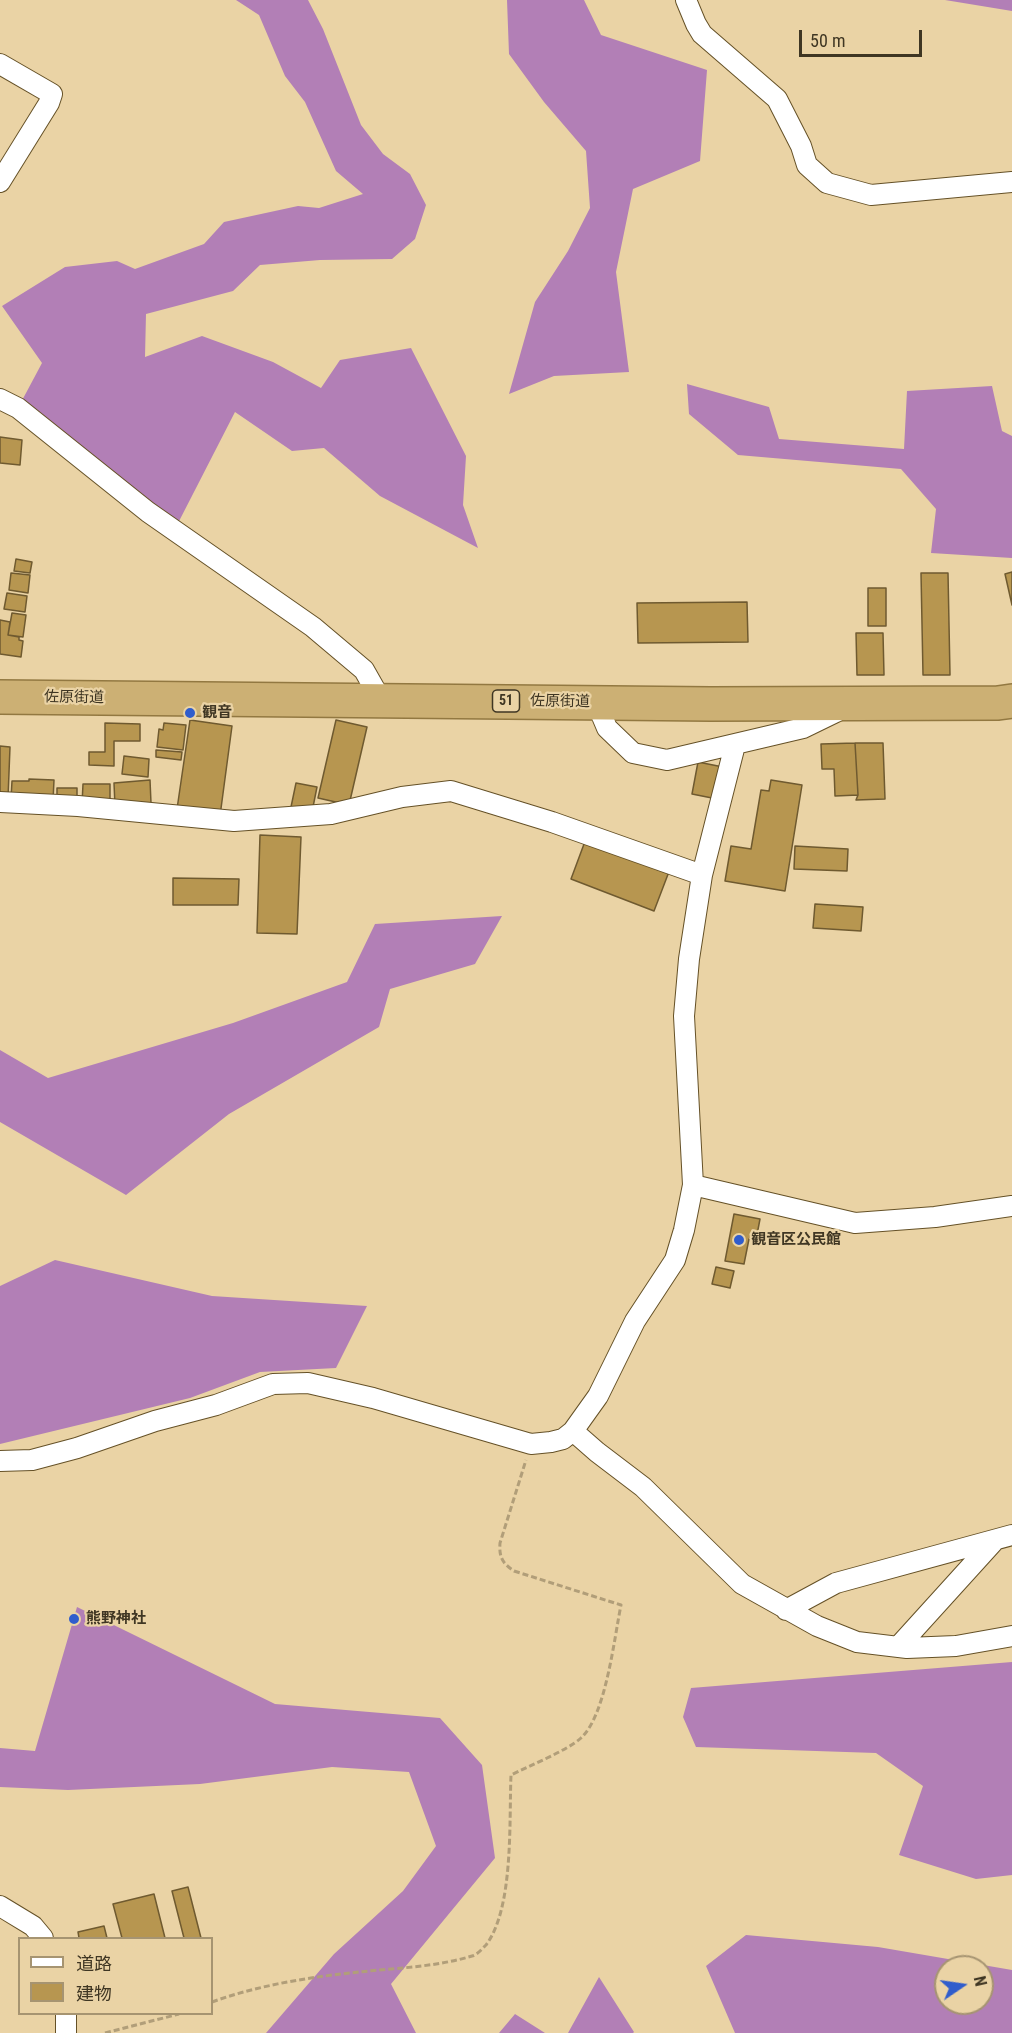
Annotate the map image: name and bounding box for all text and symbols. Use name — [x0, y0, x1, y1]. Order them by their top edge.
scale bar — [802, 18, 925, 56]
text: 50 m — [810, 30, 845, 51]
street label: 佐原街道 — [44, 688, 104, 708]
road number: 51 — [492, 690, 520, 712]
street label: 佐原街道 — [530, 692, 590, 712]
place label: 観音 — [202, 704, 232, 722]
marker: 観音 — [183, 706, 197, 720]
place label: 観音区公民館 — [751, 1231, 841, 1249]
marker: 観音区公民館 — [732, 1233, 746, 1247]
place label: 熊野神社 — [86, 1610, 146, 1628]
marker: 熊野神社 — [67, 1612, 81, 1626]
legend — [18, 1937, 213, 2015]
text: 道路 — [76, 1953, 112, 1974]
north arrow — [934, 1955, 994, 2015]
text: N — [970, 1974, 990, 1988]
text: 建物 — [76, 1983, 112, 2004]

